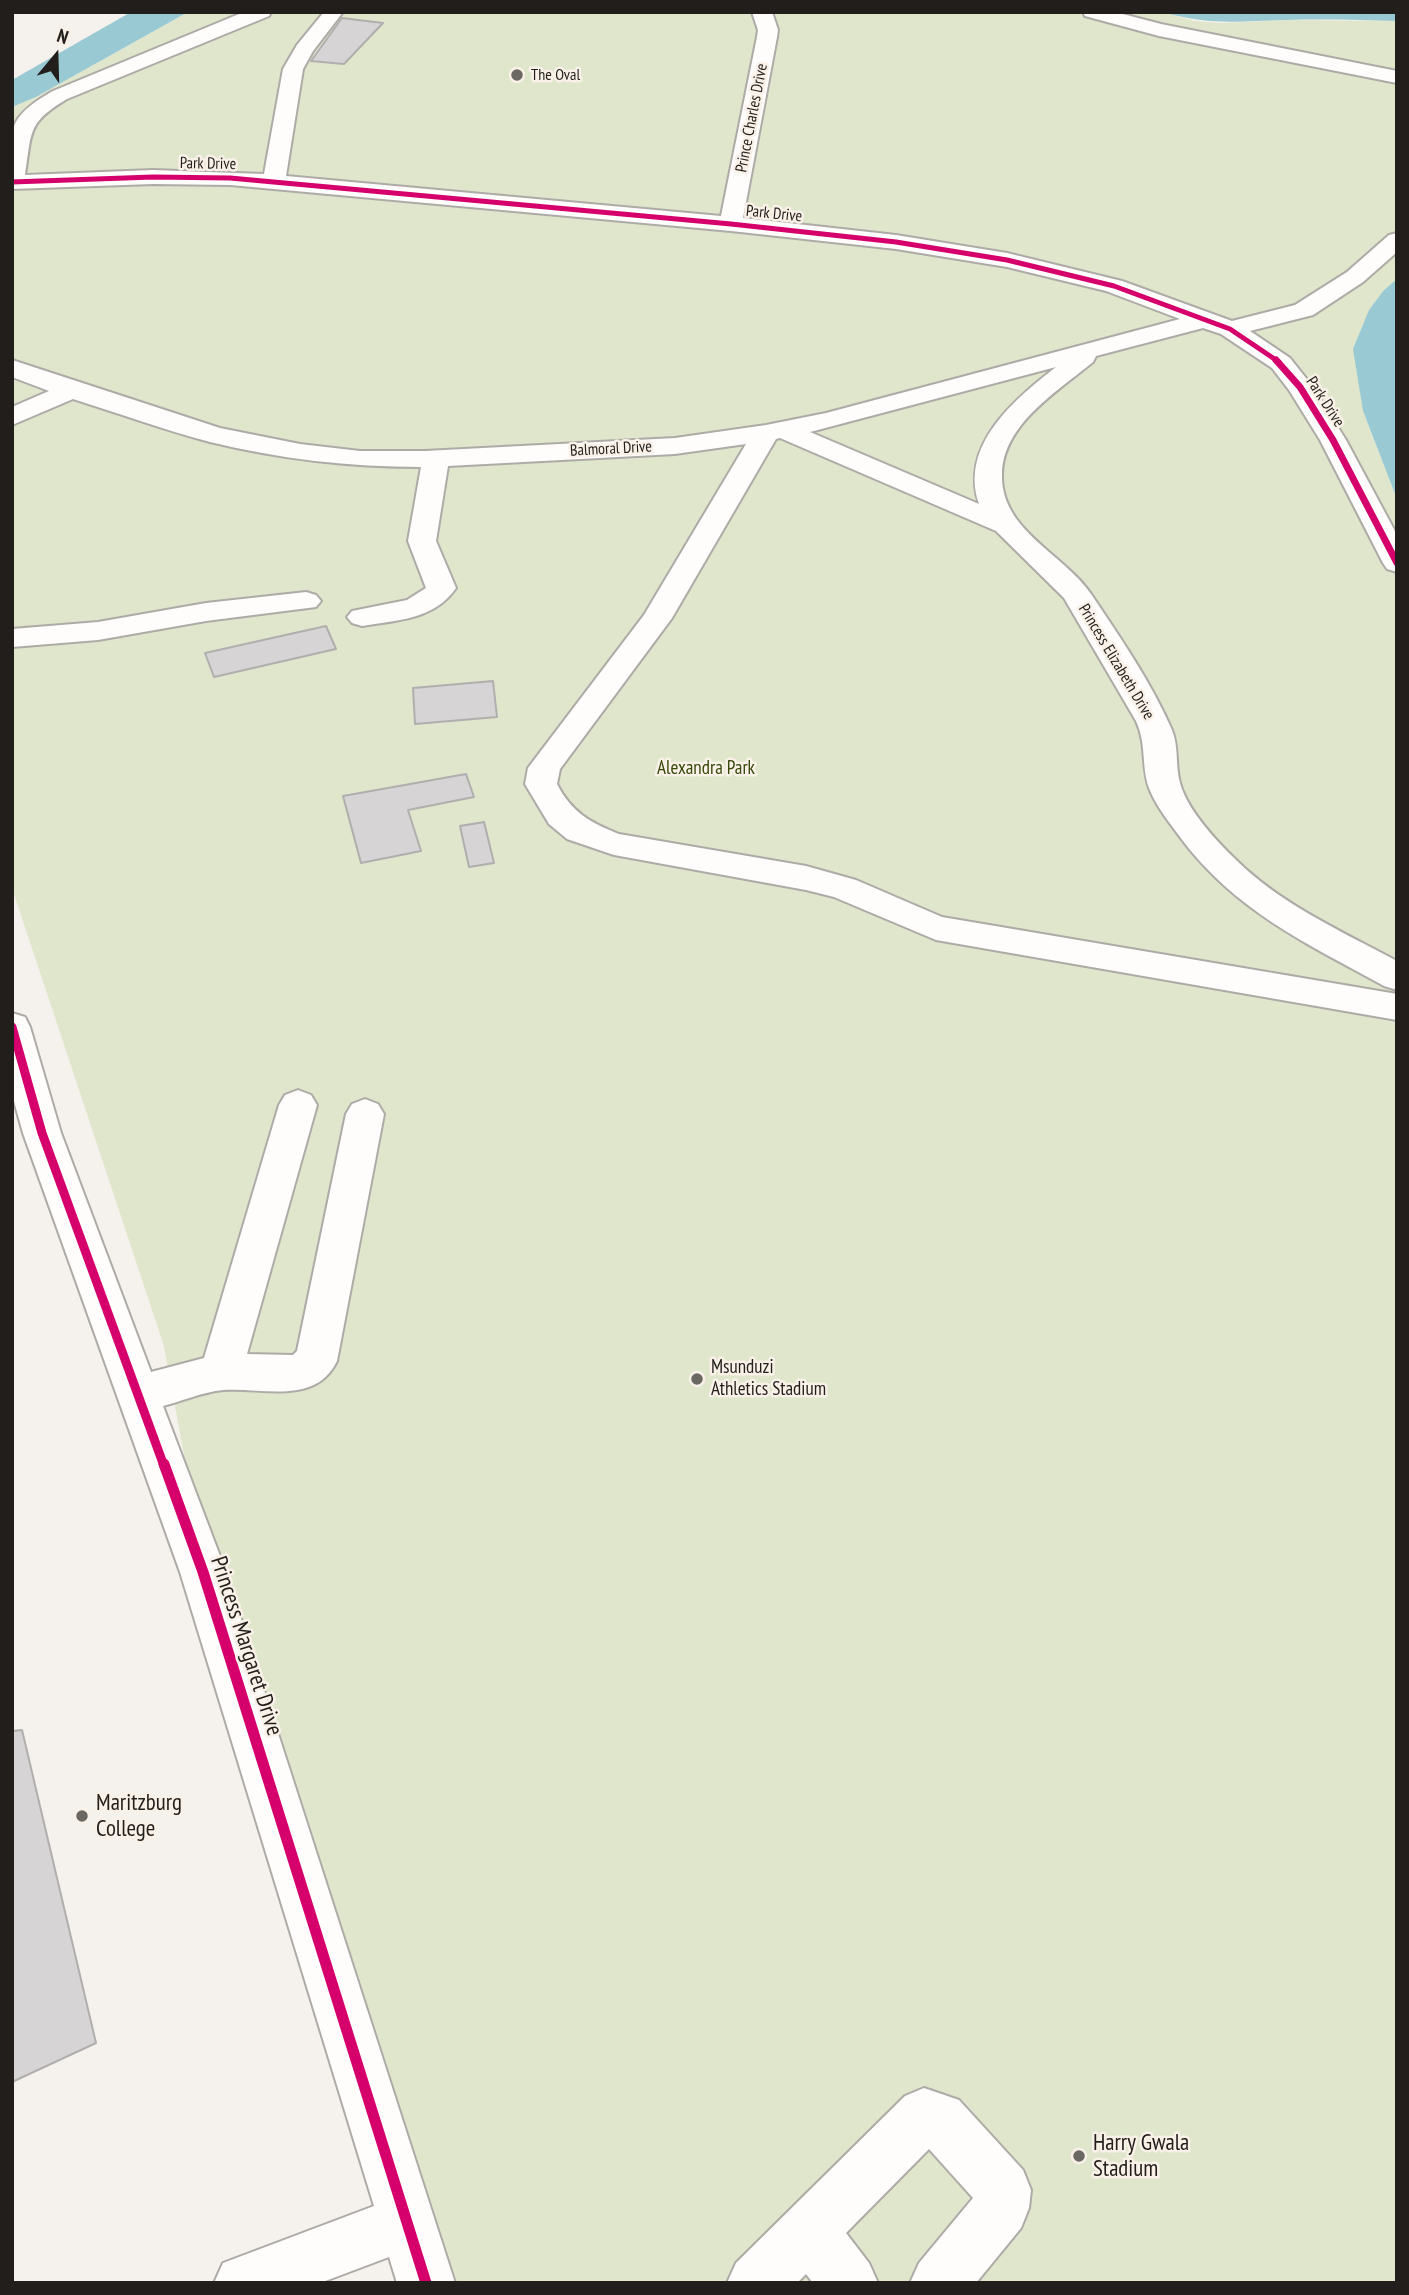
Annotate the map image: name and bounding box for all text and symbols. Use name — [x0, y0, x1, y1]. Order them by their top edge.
north arrow — [21, 21, 91, 91]
text: N — [54, 23, 72, 49]
street label: Prince Charles Drive — [732, 62, 772, 174]
place label: The Oval — [531, 65, 580, 85]
marker: The Oval — [509, 67, 525, 83]
street label: Park Drive — [180, 154, 236, 174]
street label: Park Drive — [745, 202, 803, 226]
street label: Park Drive — [1302, 373, 1348, 431]
street label: Balmoral Drive — [570, 437, 652, 461]
street label: Princess Elizabeth Drive — [1074, 601, 1158, 723]
park label: Alexandra Park — [657, 758, 755, 780]
place label: Msunduzi Athletics Stadium — [711, 1357, 826, 1401]
marker: Msunduzi Athletics Stadium — [689, 1371, 705, 1387]
street label: Princess Margaret Drive — [204, 1553, 288, 1739]
place label: Maritzburg College — [96, 1789, 182, 1843]
marker: Maritzburg College — [74, 1808, 90, 1824]
place label: Harry Gwala Stadium — [1093, 2129, 1189, 2183]
marker: Harry Gwala Stadium — [1071, 2148, 1087, 2164]

